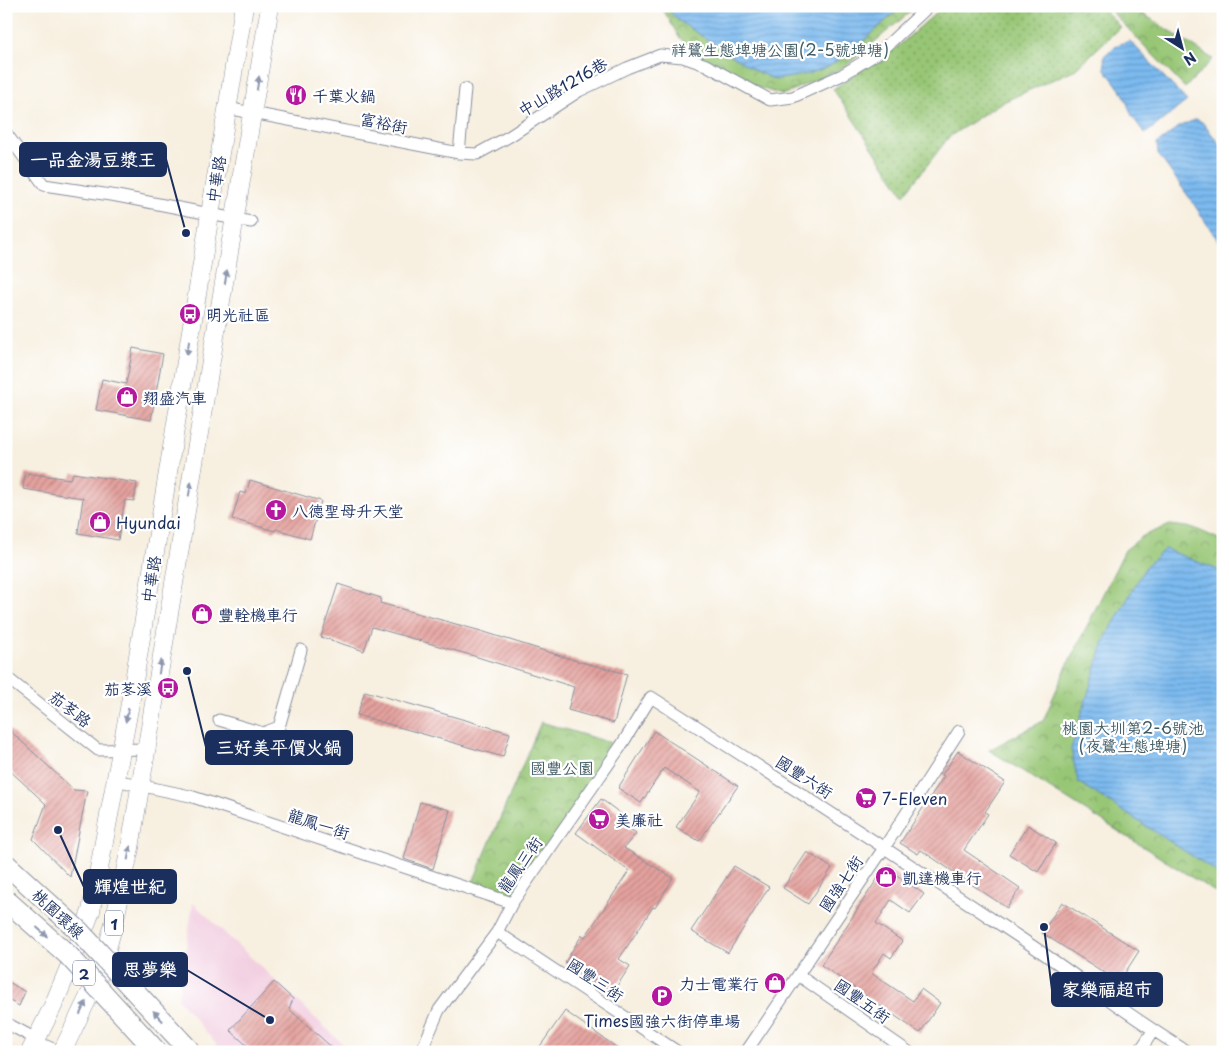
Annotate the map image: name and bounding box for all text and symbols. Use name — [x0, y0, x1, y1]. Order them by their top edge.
north arrow — [1156, 22, 1206, 72]
park label: 祥鷺生態埤塘公園(2-5號埤塘) — [671, 37, 889, 61]
text: N — [1179, 47, 1201, 71]
street label: 中山路1216巷 — [513, 51, 611, 121]
one-way arrow — [255, 74, 263, 90]
restaurant icon: 千葉火鍋 — [284, 83, 308, 107]
place label: 千葉火鍋 — [312, 83, 376, 107]
street label: 富裕街 — [358, 106, 410, 138]
callout: 一品金湯豆漿王 — [20, 143, 166, 176]
text: 一品金湯豆漿王 — [30, 145, 156, 172]
street label: 中華路 — [199, 153, 231, 205]
one-way arrow — [222, 269, 230, 285]
bus stop icon: 明光社區 — [178, 302, 202, 326]
place label: 明光社區 — [206, 302, 270, 326]
one-way arrow — [183, 340, 191, 356]
shop icon: 翔盛汽車 — [115, 385, 139, 409]
place label: 翔盛汽車 — [143, 385, 207, 409]
one-way arrow — [187, 481, 195, 497]
church icon: 八德聖母升天堂 — [264, 498, 288, 522]
place label: 八德聖母升天堂 — [292, 498, 404, 522]
shop icon: Hyundai — [88, 510, 112, 534]
place label: Hyundai — [116, 510, 181, 534]
street label: 中華路 — [134, 553, 166, 605]
shop icon: 豐輇機車行 — [190, 602, 214, 626]
place label: 豐輇機車行 — [218, 602, 298, 626]
one-way arrow — [157, 659, 165, 675]
place label: 茄苳溪 — [104, 676, 152, 700]
bus stop icon: 茄苳溪 — [156, 676, 180, 700]
street label: 茄苳路 — [45, 684, 97, 732]
one-way arrow — [123, 708, 131, 724]
park label: 桃園大圳第2-6號池 (夜鷺生態埤塘) — [1062, 715, 1204, 757]
callout: 三好美平價火鍋 — [206, 731, 352, 764]
text: 三好美平價火鍋 — [216, 733, 342, 760]
street label: 國豐六街 — [772, 749, 838, 803]
park label: 國豐公園 — [530, 755, 594, 779]
supermarket icon: 7-Eleven — [854, 786, 878, 810]
place label: 7-Eleven — [882, 786, 947, 810]
street label: 龍鳳一街 — [285, 802, 353, 844]
supermarket icon: 美廉社 — [587, 807, 611, 831]
place label: 美廉社 — [615, 807, 663, 831]
street label: 龍鳳三街 — [491, 831, 547, 897]
one-way arrow — [125, 844, 133, 860]
street label: 國強七街 — [812, 850, 868, 916]
shop icon: 凱達機車行 — [874, 865, 898, 889]
place label: 凱達機車行 — [902, 865, 982, 889]
callout: 輝煌世紀 — [84, 870, 176, 903]
text: 輝煌世紀 — [94, 872, 166, 899]
street label: 桃園環線 — [27, 882, 91, 944]
road number: 1 — [105, 910, 123, 936]
one-way arrow — [36, 927, 49, 938]
street label: 國豐三街 — [563, 951, 629, 1007]
callout: 思夢樂 — [113, 953, 187, 986]
text: 思夢樂 — [123, 955, 177, 982]
road number: 2 — [73, 960, 95, 986]
place label: 力士電業行 — [679, 971, 759, 995]
shop icon: 力士電業行 — [763, 971, 787, 995]
street label: 國豐五街 — [830, 972, 896, 1028]
callout: 家樂福超市 — [1052, 973, 1162, 1006]
text: 家樂福超市 — [1062, 975, 1152, 1002]
parking icon: Times國強六街停車場 — [650, 984, 674, 1008]
one-way arrow — [79, 1001, 87, 1015]
place label: Times國強六街停車場 — [583, 1008, 741, 1032]
one-way arrow — [152, 1010, 164, 1022]

